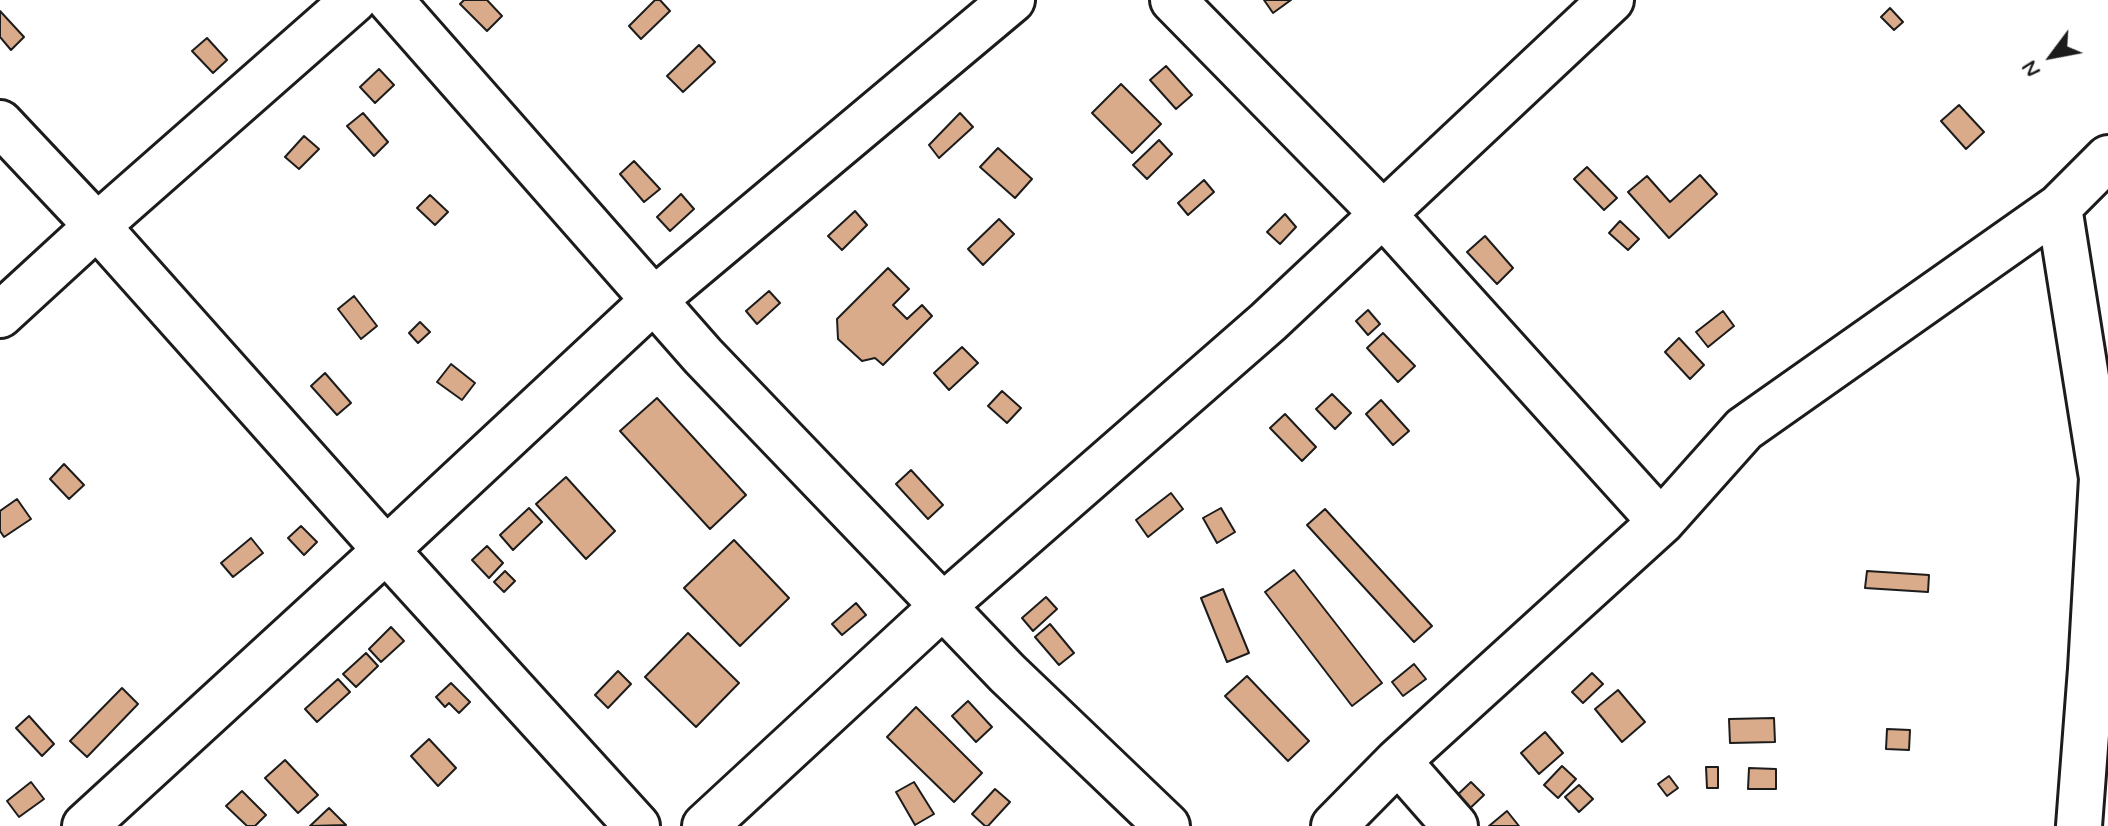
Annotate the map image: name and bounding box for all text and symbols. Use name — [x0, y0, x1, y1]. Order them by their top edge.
north arrow — [2012, 16, 2092, 96]
text: N — [2016, 55, 2047, 82]

